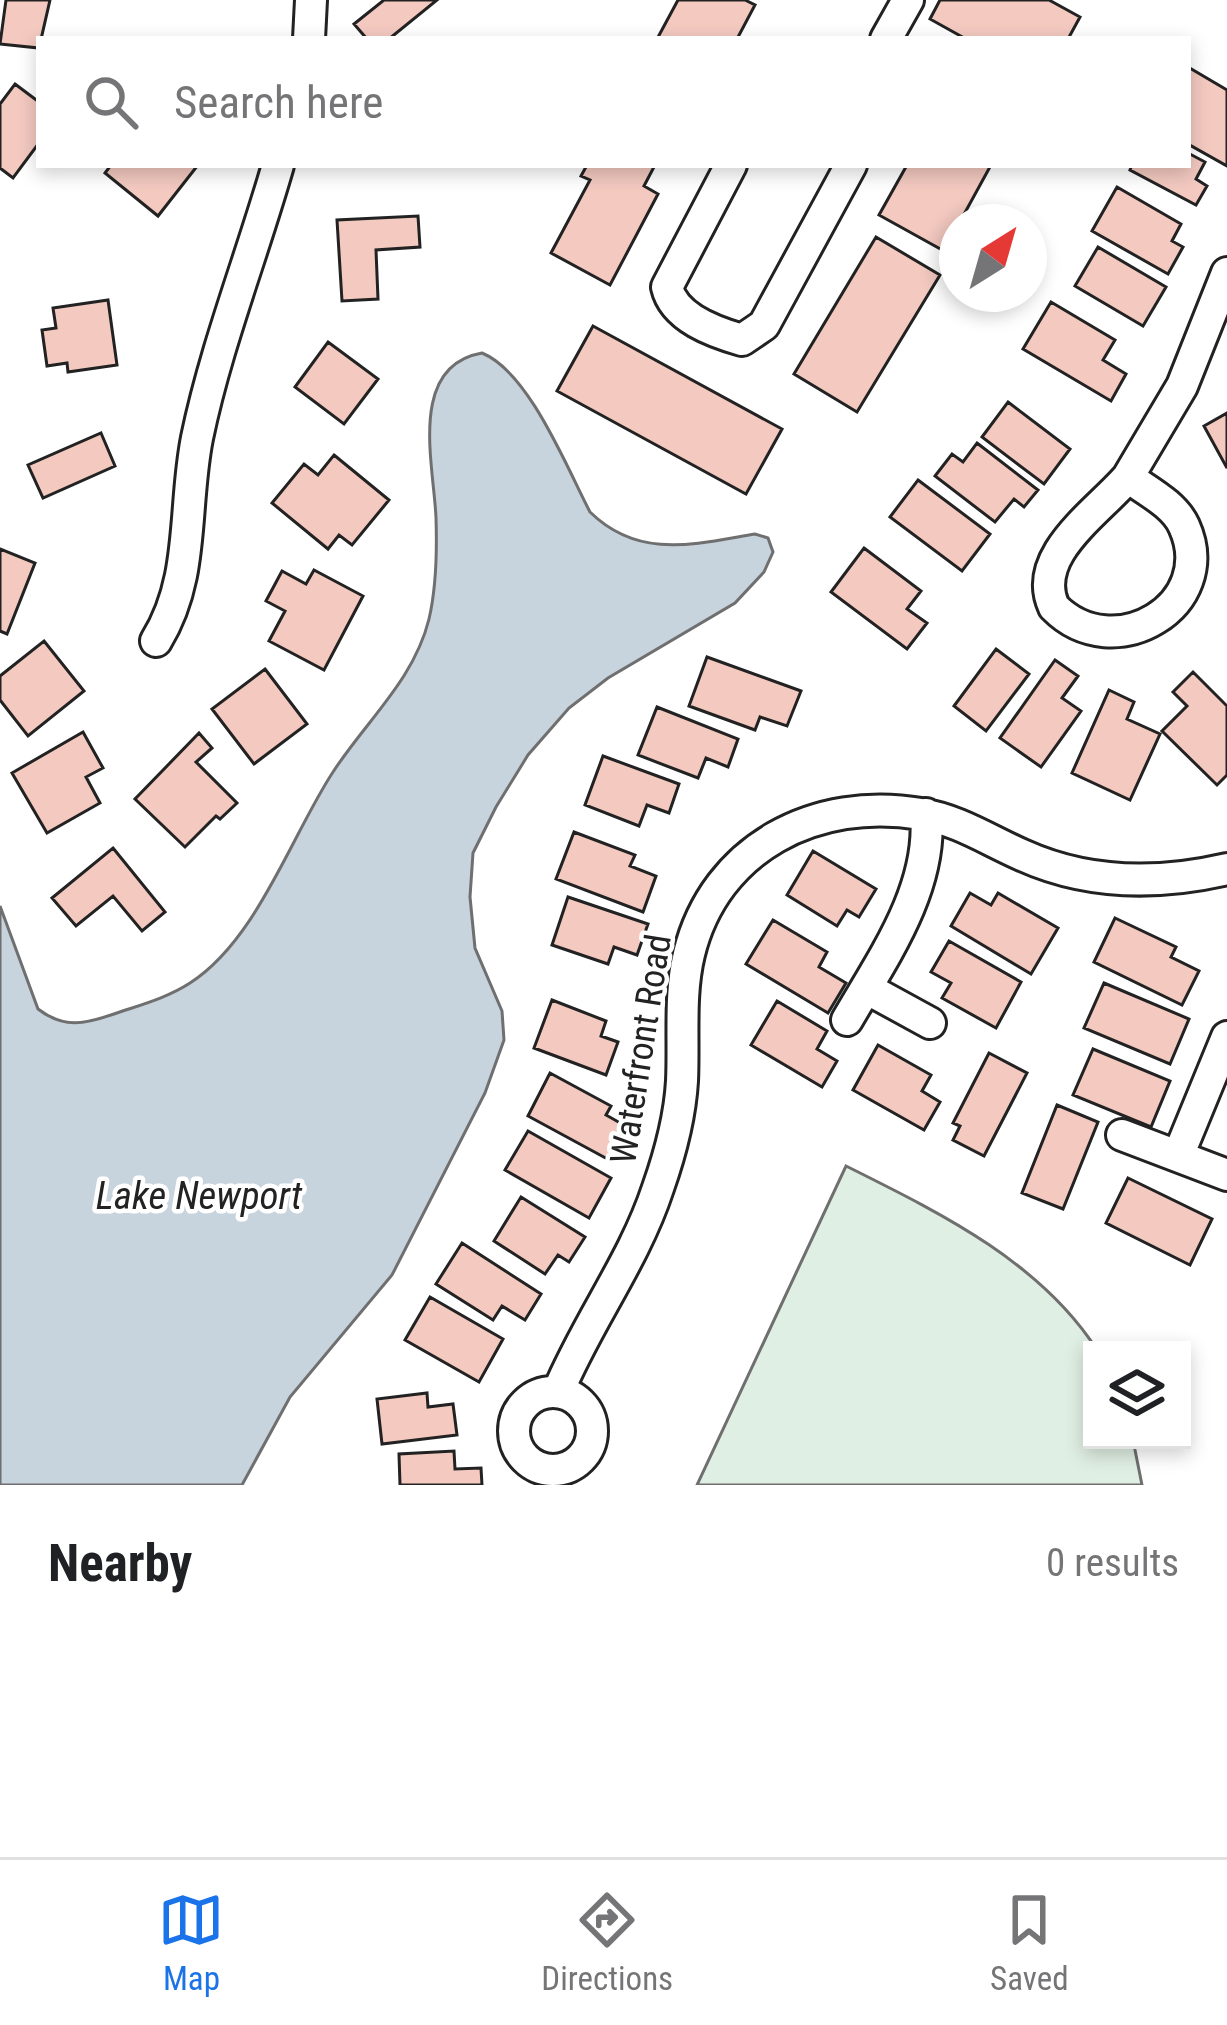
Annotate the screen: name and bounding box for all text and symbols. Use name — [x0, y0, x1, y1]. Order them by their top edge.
search box — [36, 36, 1191, 168]
icon: search — [78, 69, 144, 135]
text: Search here — [174, 76, 383, 129]
north arrow — [939, 204, 1047, 312]
street label: Waterfront Road — [602, 932, 680, 1167]
water label: Lake Newport — [96, 1173, 303, 1219]
map controls — [1083, 1341, 1191, 1449]
button: layers — [1083, 1341, 1191, 1449]
text: Nearby — [48, 1534, 192, 1593]
text: 0 results — [1046, 1540, 1179, 1586]
tab: Map — [158, 1887, 224, 1998]
tab: Directions — [541, 1887, 673, 1998]
tab: Saved — [990, 1887, 1069, 1998]

